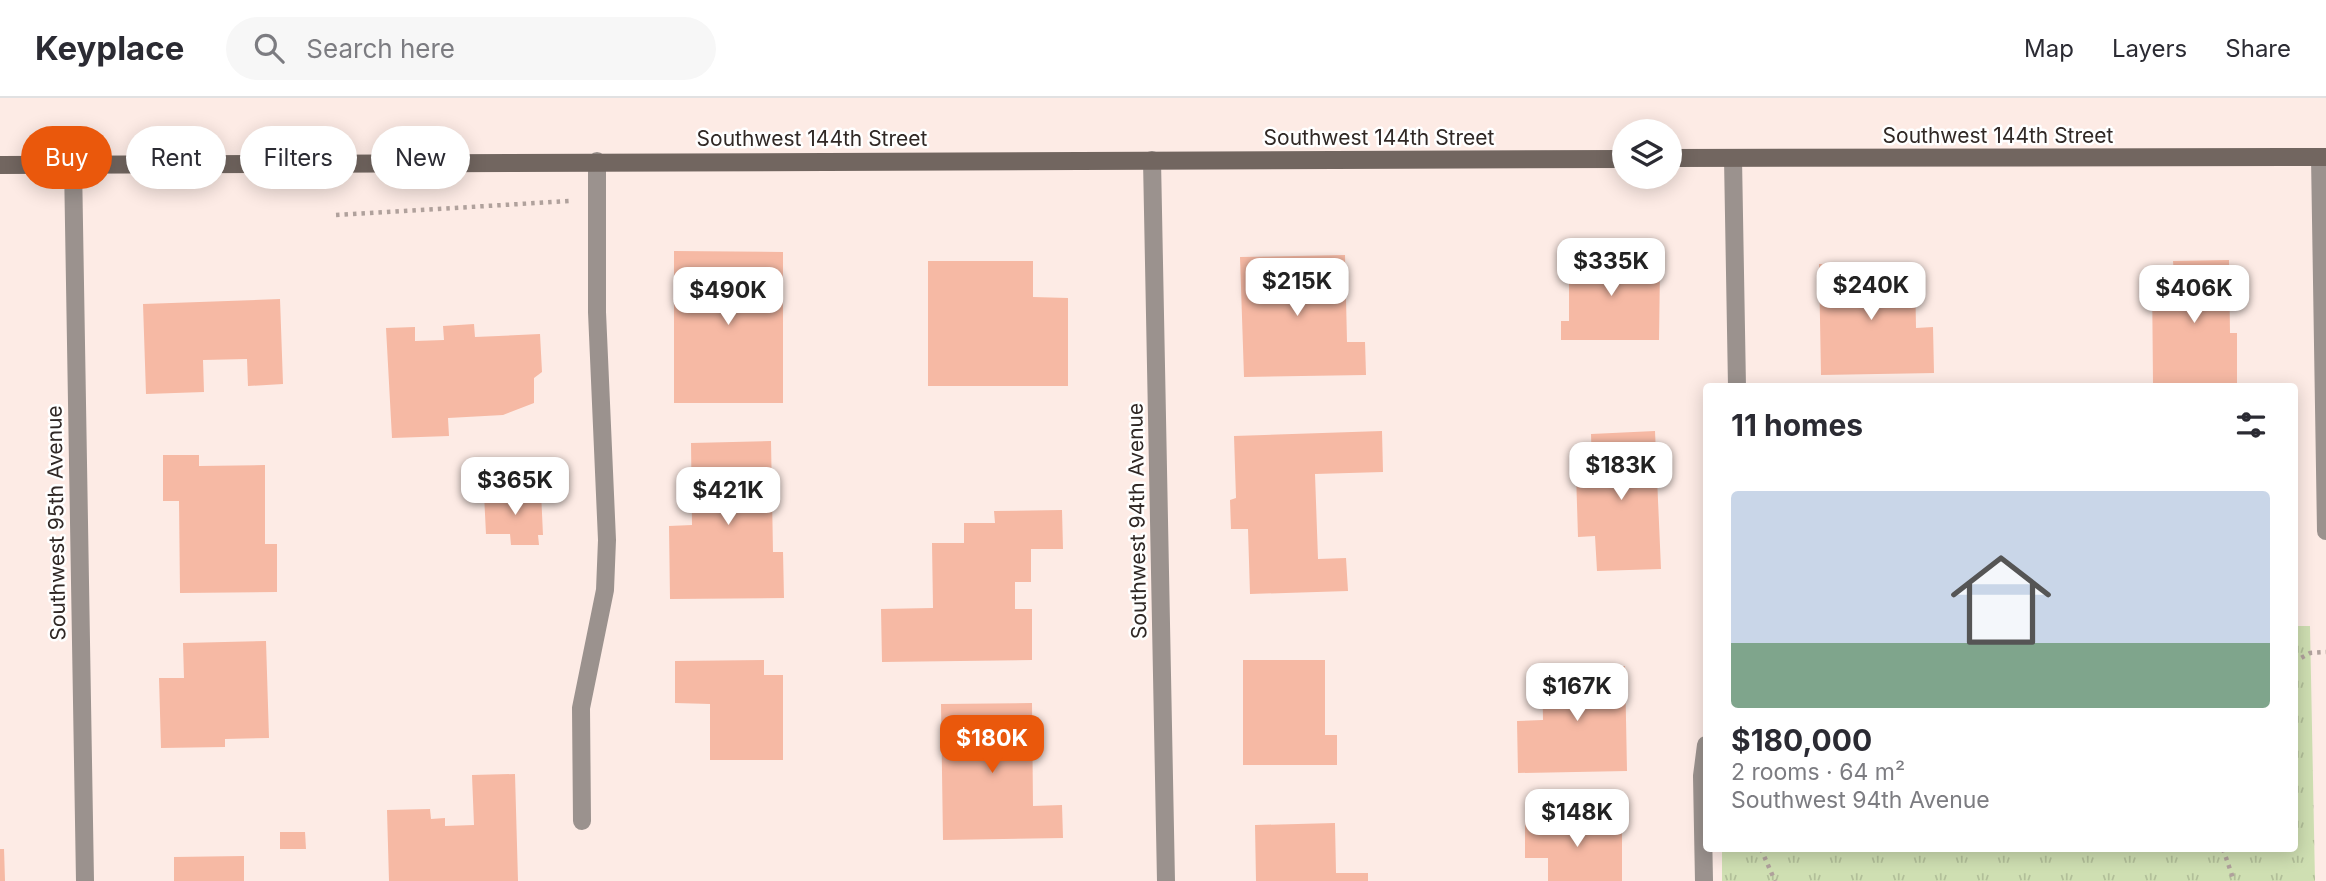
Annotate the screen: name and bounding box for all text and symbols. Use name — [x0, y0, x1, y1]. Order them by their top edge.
search box — [226, 17, 716, 80]
text: Keyplace — [35, 28, 184, 68]
icon: search — [250, 29, 288, 67]
text: Search here — [306, 33, 455, 64]
text: Map — [2024, 34, 2074, 63]
text: Layers — [2112, 34, 2187, 63]
text: Share — [2225, 34, 2291, 63]
map controls — [1612, 119, 1682, 189]
button: layers — [1612, 119, 1682, 189]
street label: Southwest 144th Street — [1883, 123, 2114, 148]
street label: Southwest 144th Street — [1264, 125, 1495, 150]
chip: Buy — [21, 126, 112, 189]
chip: Rent — [126, 126, 226, 189]
chip: Filters — [240, 126, 357, 189]
chip: New — [371, 126, 470, 189]
street label: Southwest 144th Street — [697, 126, 928, 151]
pin: $335K — [1562, 238, 1660, 298]
text: $335K — [1573, 247, 1649, 275]
pin: $215K — [1248, 258, 1346, 318]
pin: $240K — [1822, 262, 1920, 322]
pin: $406K — [2145, 266, 2243, 325]
text: $215K — [1262, 267, 1332, 295]
pin: $490K — [679, 268, 777, 327]
text: $240K — [1833, 271, 1909, 299]
text: $406K — [2155, 274, 2233, 302]
text: $490K — [689, 276, 767, 304]
street label: Southwest 94th Avenue — [1122, 403, 1152, 639]
street label: Southwest 95th Avenue — [41, 405, 71, 641]
icon: filters — [2232, 406, 2270, 444]
text: 11 homes — [1731, 407, 1863, 443]
pin: $183K — [1572, 442, 1670, 502]
text: $183K — [1585, 451, 1657, 479]
pin: $365K — [466, 458, 564, 517]
text: $365K — [477, 466, 553, 494]
pin: $421K — [679, 468, 777, 527]
text: $421K — [692, 476, 764, 504]
icon: home — [1938, 537, 2064, 663]
pin: $167K — [1528, 664, 1626, 723]
text: $167K — [1542, 672, 1612, 700]
pin: $180K — [943, 716, 1041, 775]
text: $180,000 — [1731, 722, 1872, 758]
text: $180K — [956, 724, 1028, 752]
text: 2 rooms · 64 m² — [1731, 758, 1905, 786]
text: Southwest 94th Avenue — [1731, 786, 1990, 814]
pin: $148K — [1528, 790, 1626, 849]
text: $148K — [1541, 798, 1613, 826]

